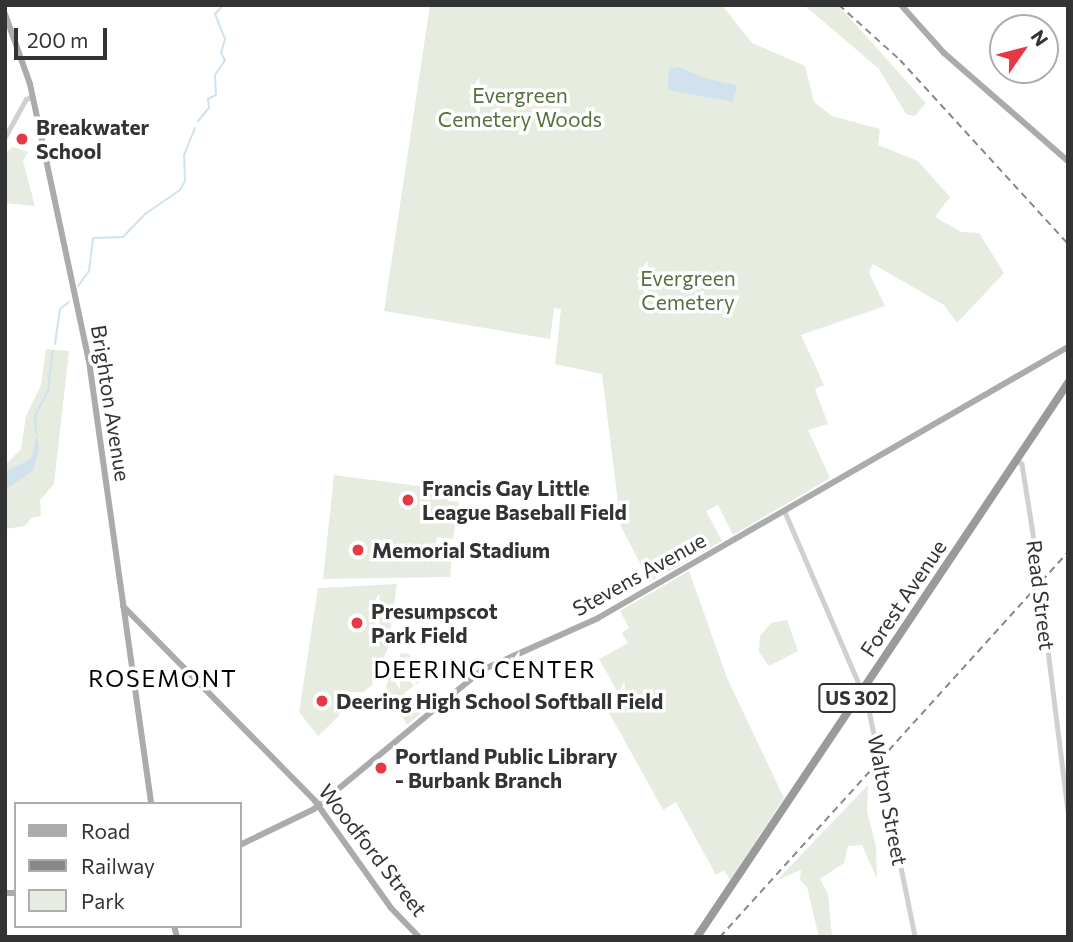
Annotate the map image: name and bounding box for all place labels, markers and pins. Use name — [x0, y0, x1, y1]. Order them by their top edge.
place label: Breakwater School — [36, 114, 149, 164]
marker: Breakwater School — [14, 131, 30, 147]
place label: Francis Gay Little League Baseball Field — [422, 475, 627, 525]
marker: Francis Gay Little League Baseball Field — [400, 492, 416, 508]
place label: Memorial Stadium — [372, 537, 550, 563]
marker: Memorial Stadium — [350, 542, 366, 558]
place label: Presumpscot Park Field — [371, 598, 498, 648]
marker: Presumpscot Park Field — [349, 615, 365, 631]
place label: Deering High School Softball Field — [336, 688, 663, 714]
marker: Deering High School Softball Field — [314, 693, 330, 709]
place label: Portland Public Library - Burbank Branch — [395, 743, 618, 793]
marker: Portland Public Library - Burbank Branch — [373, 760, 389, 776]

